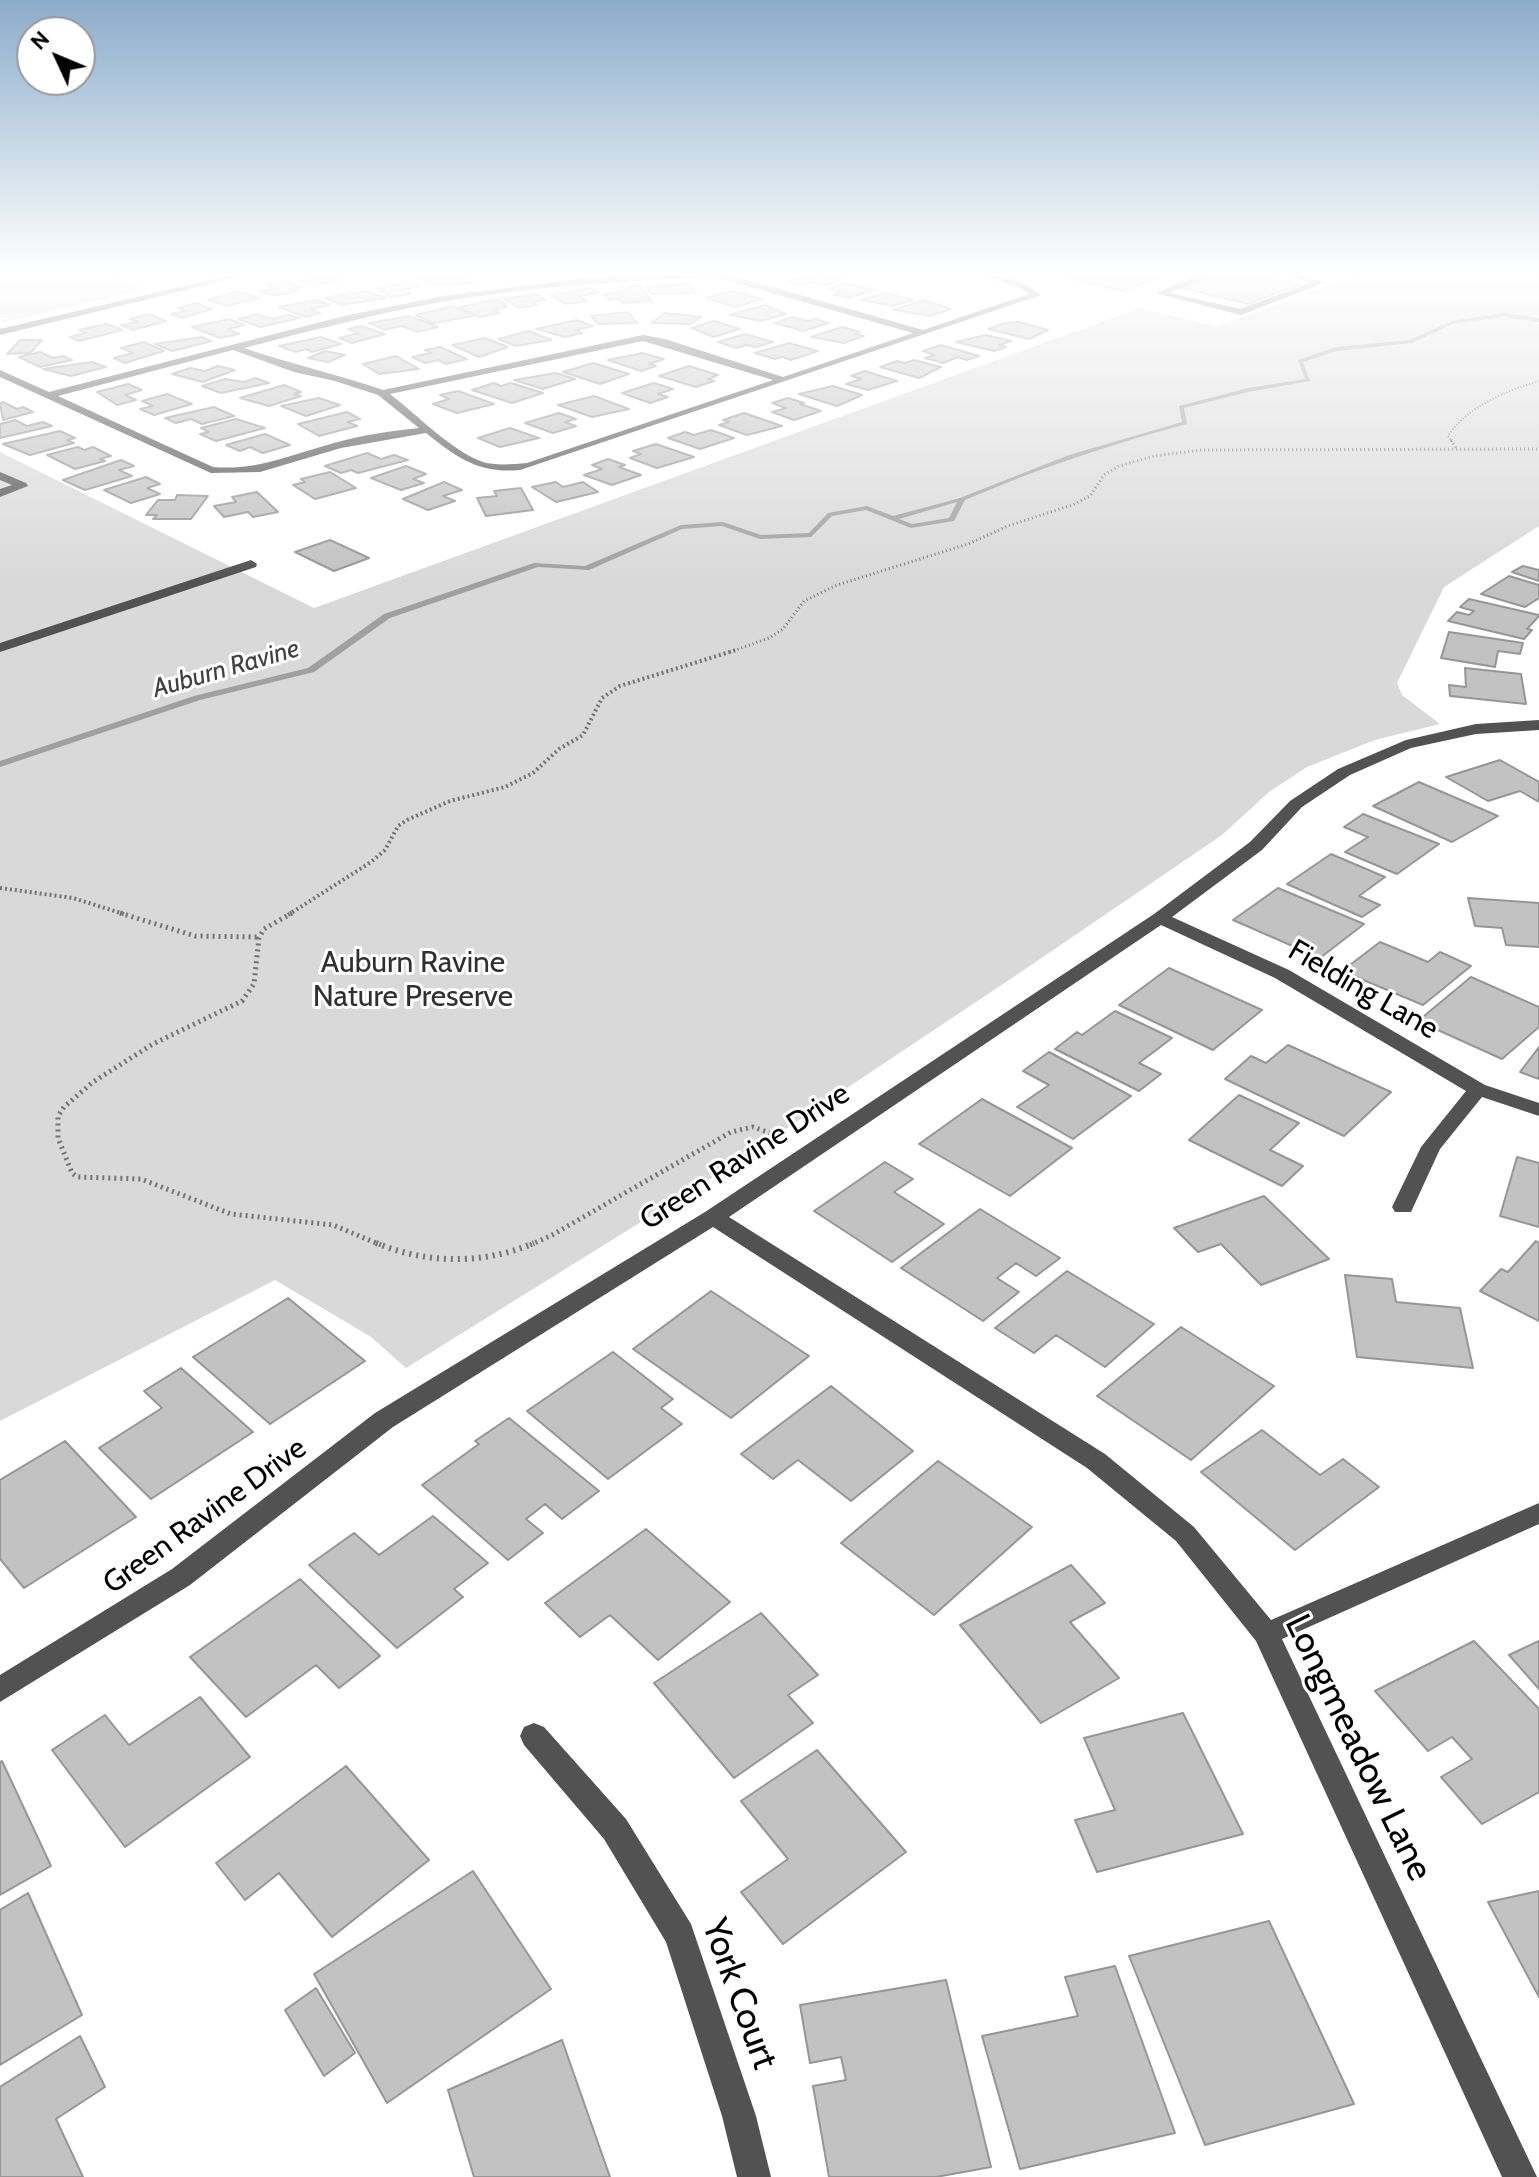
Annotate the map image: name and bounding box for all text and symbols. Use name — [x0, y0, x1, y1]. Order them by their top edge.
north arrow — [16, 16, 96, 96]
text: N — [25, 25, 55, 55]
water label: Auburn Ravine — [149, 633, 303, 705]
street label: Fielding Lane — [1282, 933, 1444, 1047]
park label: Auburn Ravine Nature Preserve — [313, 945, 513, 1016]
street label: Green Ravine Drive — [634, 1076, 856, 1238]
street label: Green Ravine Drive — [96, 1430, 314, 1602]
street label: Longmeadow Lane — [1275, 1608, 1441, 1888]
street label: York Court — [692, 1913, 786, 2075]

